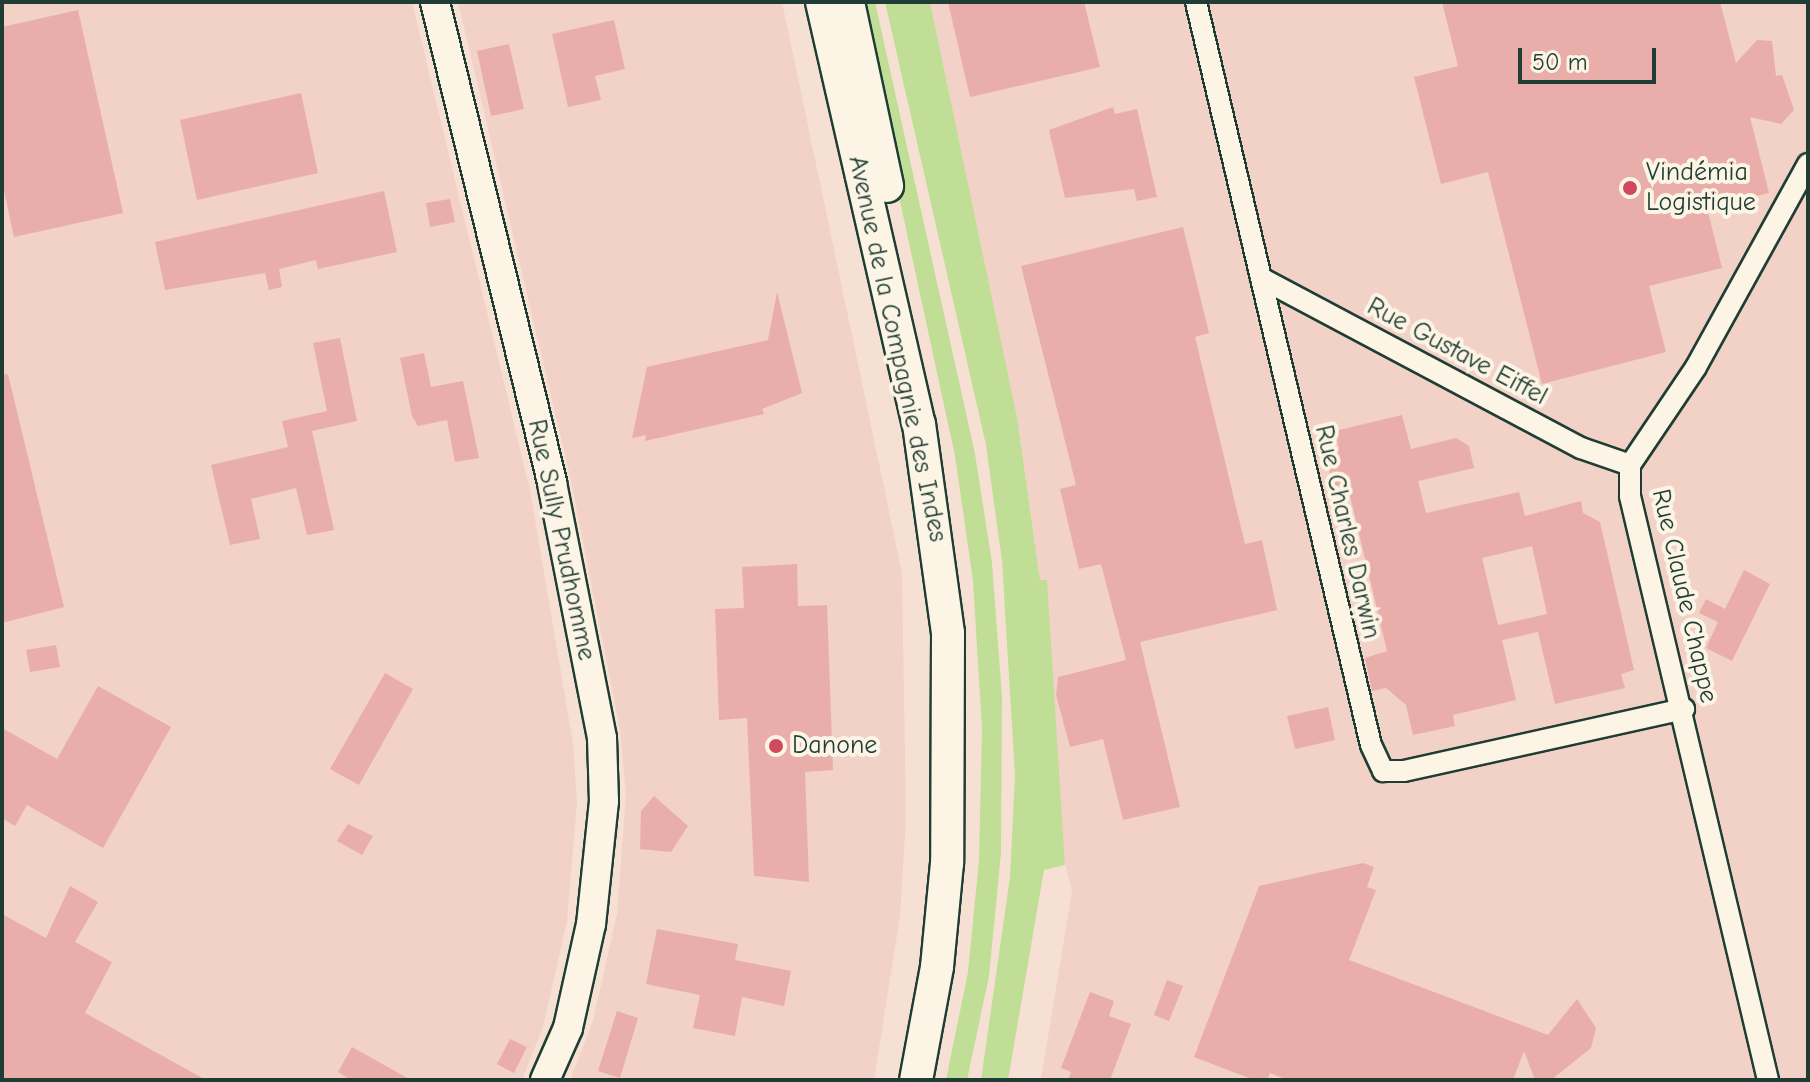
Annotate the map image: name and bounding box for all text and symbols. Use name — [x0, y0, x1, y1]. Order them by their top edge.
scale bar — [1522, 32, 1660, 82]
text: 50 m — [1532, 48, 1588, 76]
street label: Avenue de la Compagnie des Indes — [841, 153, 953, 545]
place label: Vindémia Logistique — [1646, 157, 1756, 218]
marker: Vindémia Logistique — [1621, 179, 1639, 197]
street label: Rue Gustave Eiffel — [1362, 291, 1552, 413]
street label: Rue Sully Prudhomme — [520, 417, 602, 663]
street label: Rue Charles Darwin — [1307, 422, 1387, 642]
street label: Rue Claude Chappe — [1644, 486, 1724, 706]
place label: Danone — [792, 730, 877, 762]
marker: Danone — [767, 737, 785, 755]

